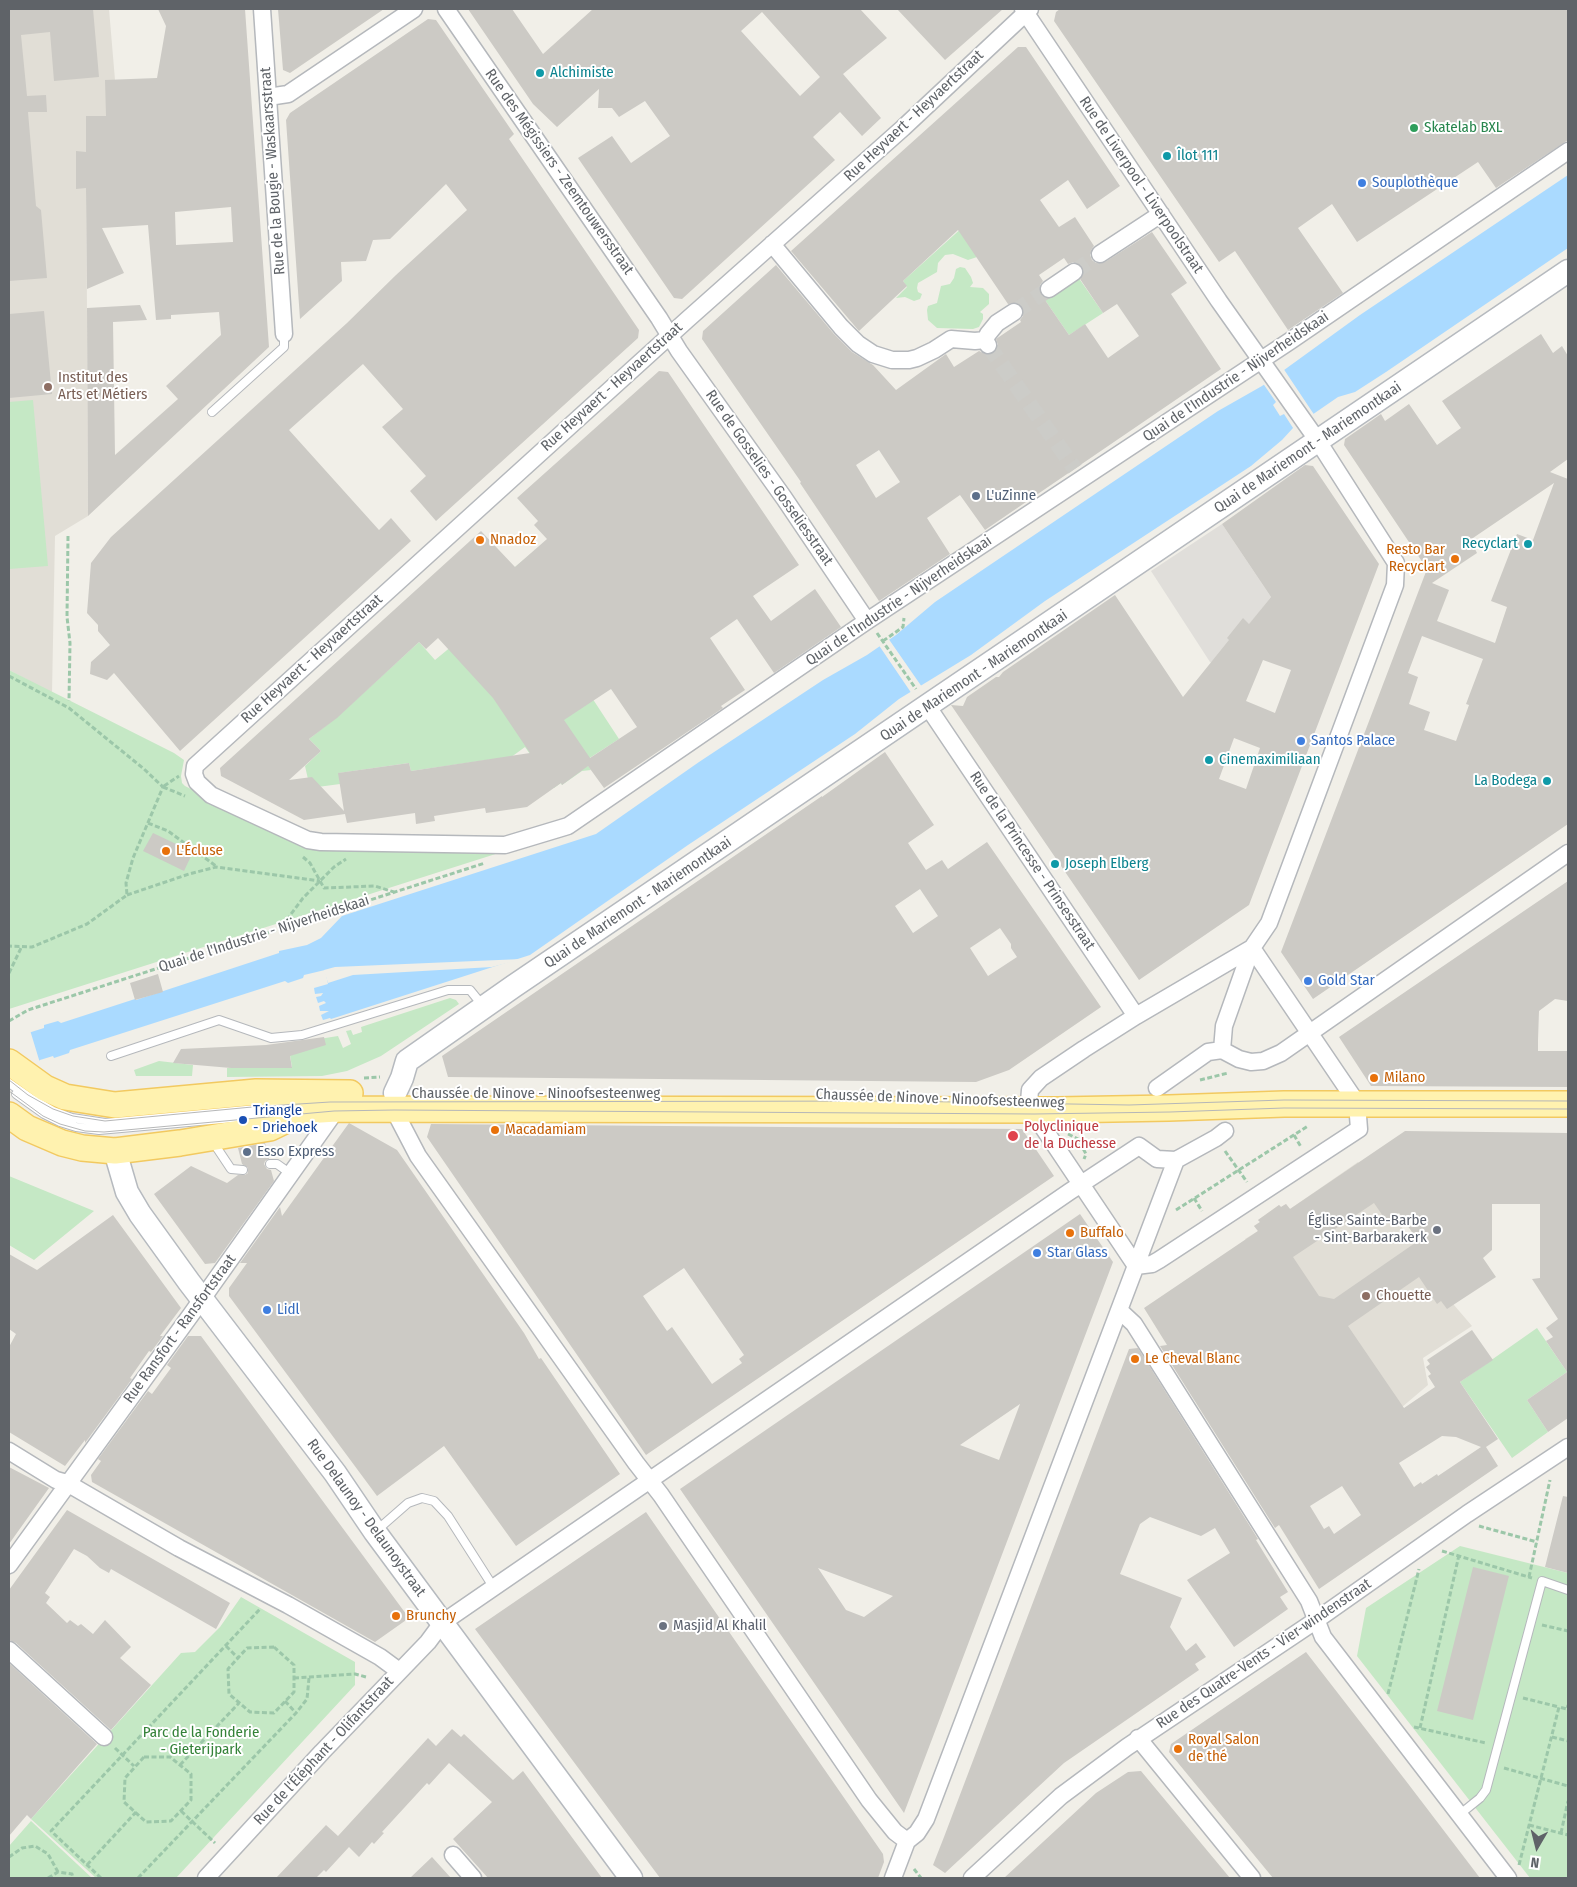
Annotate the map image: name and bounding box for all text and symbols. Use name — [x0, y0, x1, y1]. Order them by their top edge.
street label: Rue Heyvaert - Heyvaertstraat — [841, 47, 987, 185]
place label: Alchimiste — [550, 64, 614, 82]
street label: Rue des Mégissiers - Zeemtouwersstraat — [481, 66, 637, 278]
street label: Rue de la Bougie - Waskaarsstraat — [257, 67, 289, 275]
marker: Alchimiste — [534, 67, 546, 79]
street label: Rue de Liverpool - Liverpoolstraat — [1075, 93, 1207, 277]
place label: Skatelab BXL — [1424, 119, 1502, 137]
marker: Skatelab BXL — [1408, 122, 1420, 134]
place label: Îlot 111 — [1177, 147, 1218, 165]
marker: Îlot 111 — [1161, 150, 1173, 162]
place label: Souplothèque — [1372, 174, 1458, 192]
marker: Souplothèque — [1356, 177, 1368, 189]
street label: Quai de l'Industrie - Nijverheidskaai — [1140, 308, 1332, 446]
street label: Rue Heyvaert - Heyvaertstraat — [538, 319, 686, 455]
place label: Institut des Arts et Métiers — [58, 369, 147, 404]
street label: Quai de Mariemont - Mariemontkaai — [1211, 378, 1405, 518]
marker: Institut des Arts et Métiers — [42, 381, 54, 393]
street label: Rue de Gosselies - Gosseliesstraat — [701, 387, 837, 569]
place label: L'uZinne — [986, 487, 1036, 505]
marker: L'uZinne — [970, 490, 982, 502]
place label: Nnadoz — [490, 531, 536, 549]
street label: Quai de l'Industrie - Nijverheidskaai — [803, 532, 995, 670]
marker: Nnadoz — [474, 534, 486, 546]
place label: Recyclart — [1462, 535, 1518, 553]
marker: Recyclart — [1522, 538, 1534, 550]
place label: Resto Bar Recyclart — [1386, 541, 1445, 576]
marker: Resto Bar Recyclart — [1449, 553, 1461, 565]
street label: Rue Heyvaert - Heyvaertstraat — [238, 591, 386, 727]
street label: Quai de Mariemont - Mariemontkaai — [877, 606, 1071, 746]
place label: Santos Palace — [1311, 732, 1395, 750]
marker: Santos Palace — [1295, 735, 1307, 747]
place label: Cinemaximiliaan — [1219, 751, 1321, 769]
marker: Cinemaximiliaan — [1203, 754, 1215, 766]
street label: Rue de la Princesse - Prinsesstraat — [965, 768, 1099, 954]
place label: La Bodega — [1474, 772, 1537, 790]
marker: La Bodega — [1541, 775, 1553, 787]
street label: Quai de Mariemont - Mariemontkaai — [541, 833, 735, 973]
place label: L'Écluse — [176, 842, 223, 860]
marker: L'Écluse — [160, 845, 172, 857]
place label: Joseph Elberg — [1065, 855, 1149, 873]
marker: Joseph Elberg — [1049, 858, 1061, 870]
street label: Quai de l'Industrie - Nijverheidskaai — [156, 891, 372, 977]
place label: Gold Star — [1318, 972, 1375, 990]
marker: Gold Star — [1302, 975, 1314, 987]
place label: Milano — [1384, 1069, 1425, 1087]
marker: Milano — [1368, 1072, 1380, 1084]
street label: Chaussée de Ninove - Ninoofsesteenweg — [412, 1085, 660, 1103]
street label: Chaussée de Ninove - Ninoofsesteenweg — [815, 1086, 1065, 1112]
place label: Triangle - Driehoek — [253, 1102, 317, 1137]
marker: Triangle - Driehoek — [237, 1114, 249, 1126]
place label: Polyclinique de la Duchesse — [1024, 1118, 1116, 1153]
place label: Macadamiam — [505, 1121, 586, 1139]
marker: Macadamiam — [489, 1124, 501, 1136]
marker: Polyclinique de la Duchesse — [1006, 1129, 1020, 1143]
place label: Esso Express — [257, 1143, 335, 1161]
marker: Esso Express — [241, 1146, 253, 1158]
place label: Église Sainte-Barbe - Sint-Barbarakerk — [1308, 1212, 1427, 1247]
place label: Buffalo — [1080, 1224, 1124, 1242]
marker: Église Sainte-Barbe - Sint-Barbarakerk — [1431, 1224, 1443, 1236]
marker: Buffalo — [1064, 1227, 1076, 1239]
place label: Star Glass — [1047, 1244, 1108, 1262]
marker: Star Glass — [1031, 1247, 1043, 1259]
street label: Rue Ransfort - Ransfortstraat — [120, 1251, 240, 1407]
place label: Chouette — [1376, 1287, 1432, 1305]
marker: Chouette — [1360, 1290, 1372, 1302]
place label: Lidl — [277, 1301, 299, 1319]
marker: Lidl — [261, 1304, 273, 1316]
place label: Le Cheval Blanc — [1145, 1350, 1240, 1368]
marker: Le Cheval Blanc — [1129, 1353, 1141, 1365]
street label: Rue Delaunoy - Delaunoystraat — [303, 1436, 429, 1600]
street label: Rue des Quatre-Vents - Vier-windenstraat — [1153, 1575, 1375, 1733]
place label: Brunchy — [406, 1607, 456, 1625]
marker: Brunchy — [390, 1610, 402, 1622]
place label: Masjid Al Khalil — [673, 1617, 767, 1635]
marker: Masjid Al Khalil — [657, 1620, 669, 1632]
street label: Rue de l'Éléphant - Olifantstraat — [250, 1673, 398, 1829]
park label: Parc de la Fonderie - Gieterijpark — [143, 1724, 259, 1759]
place label: Royal Salon de thé — [1188, 1731, 1259, 1766]
marker: Royal Salon de thé — [1172, 1743, 1184, 1755]
north arrow — [1512, 1822, 1562, 1872]
text: N — [1530, 1853, 1540, 1871]

